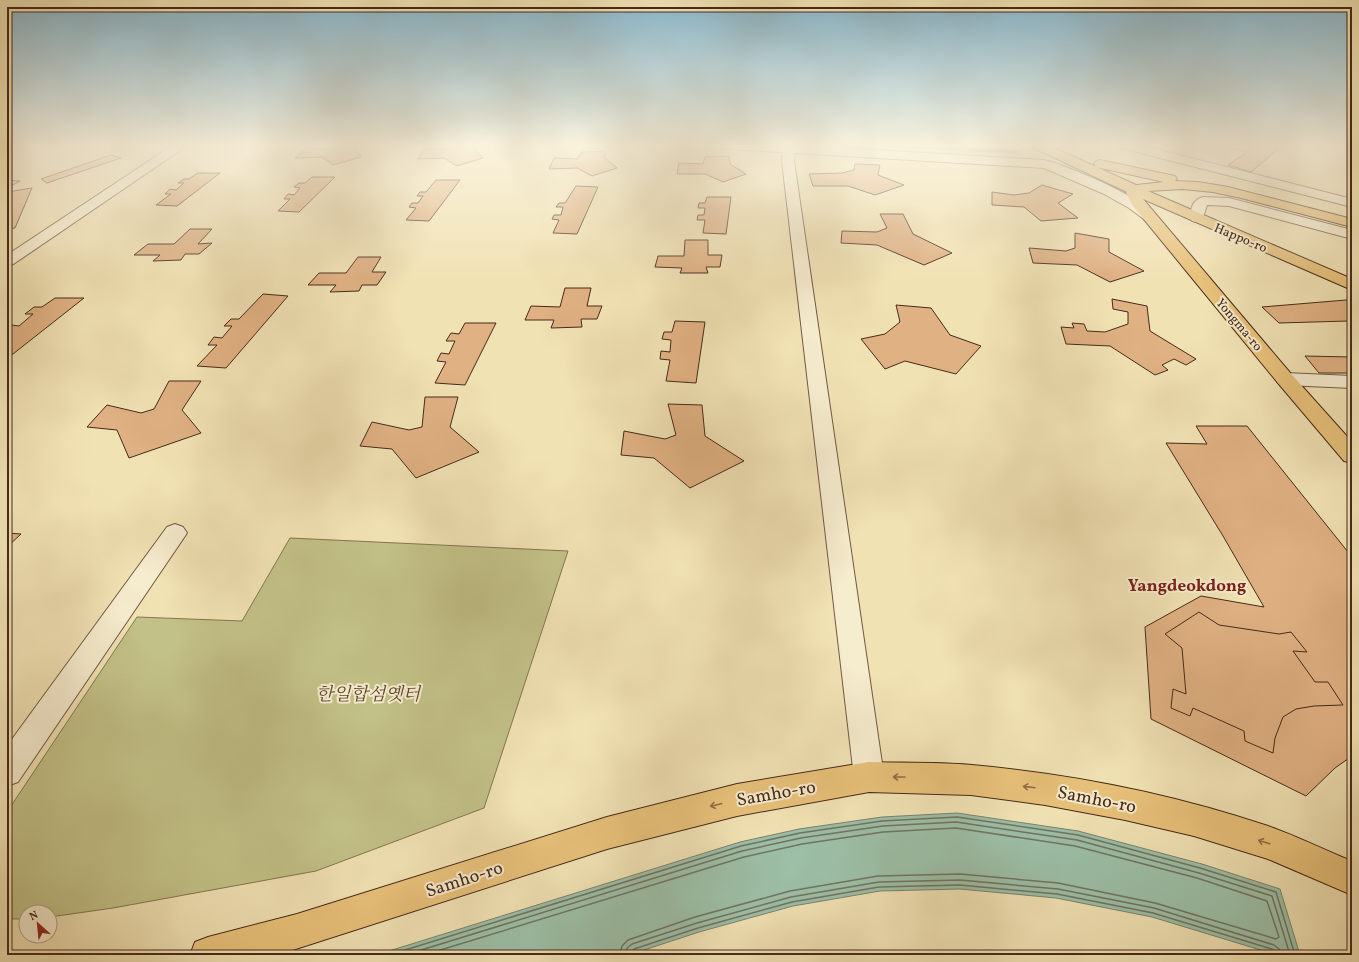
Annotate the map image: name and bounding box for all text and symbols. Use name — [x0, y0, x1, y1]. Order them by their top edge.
street label: Happo-ro — [1211, 220, 1270, 258]
street label: Yongma-ro — [1211, 295, 1266, 356]
district label: Yangdeokdong — [1128, 575, 1246, 598]
park label: 한일합섬옛터 — [316, 683, 422, 708]
one-way arrow — [893, 773, 906, 781]
street label: Samho-ro — [735, 775, 818, 814]
street label: Samho-ro — [1055, 781, 1138, 820]
one-way arrow — [1023, 783, 1036, 791]
one-way arrow — [710, 802, 723, 810]
one-way arrow — [1258, 838, 1271, 845]
street label: Samho-ro — [423, 856, 506, 905]
north arrow — [18, 904, 58, 944]
text: N — [27, 908, 41, 925]

